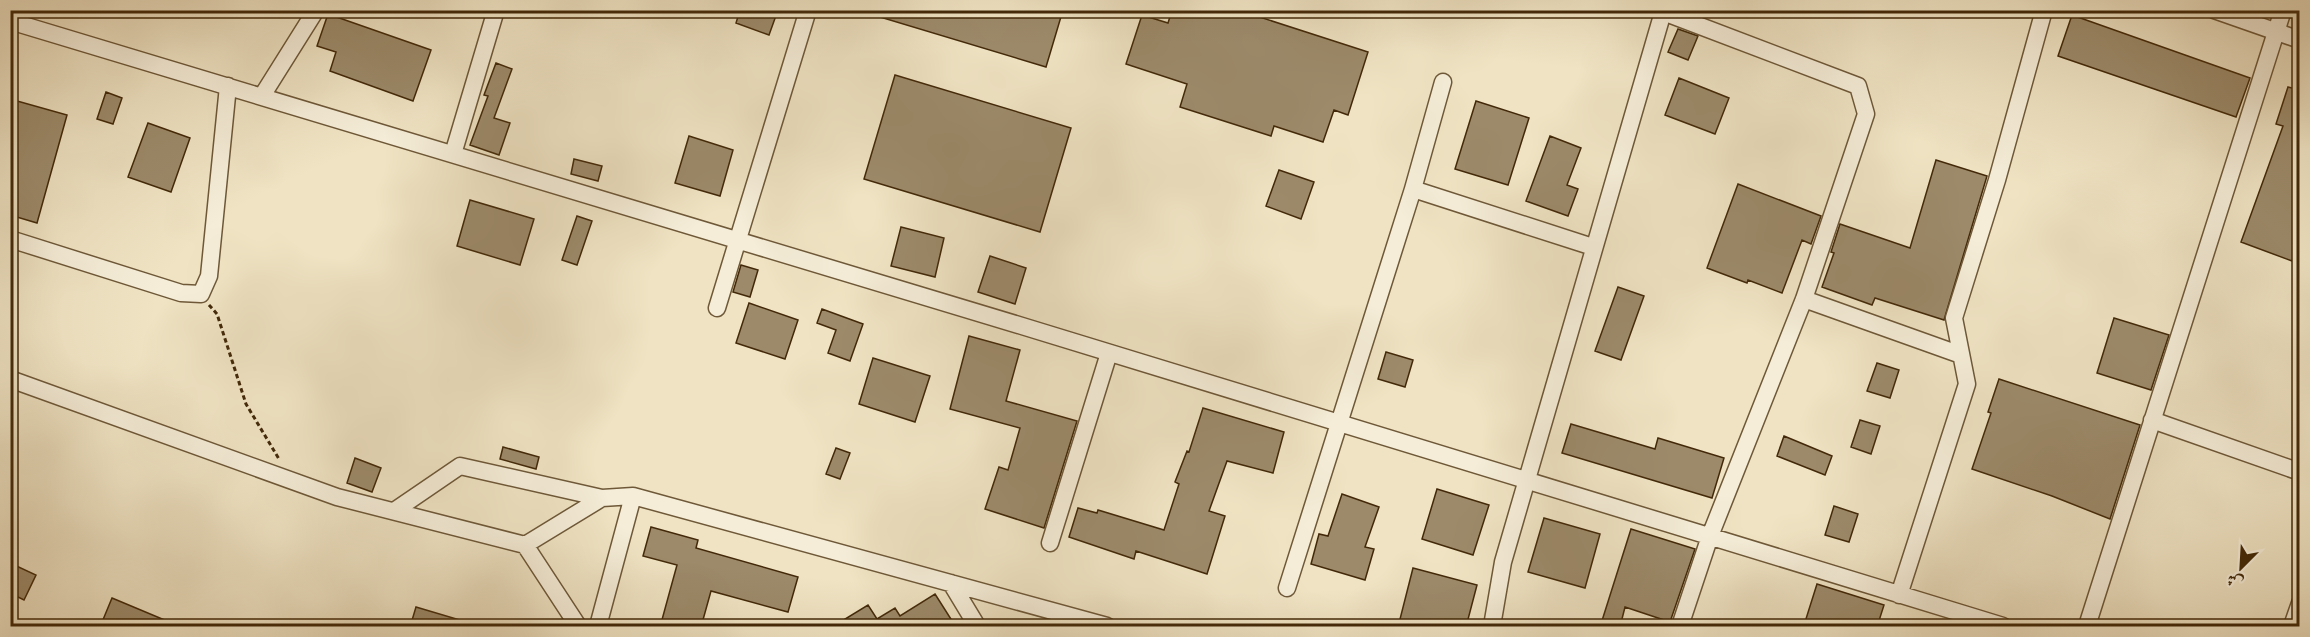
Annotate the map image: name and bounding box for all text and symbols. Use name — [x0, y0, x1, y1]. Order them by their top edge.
north arrow — [2211, 538, 2271, 598]
text: ش — [2224, 569, 2246, 594]

